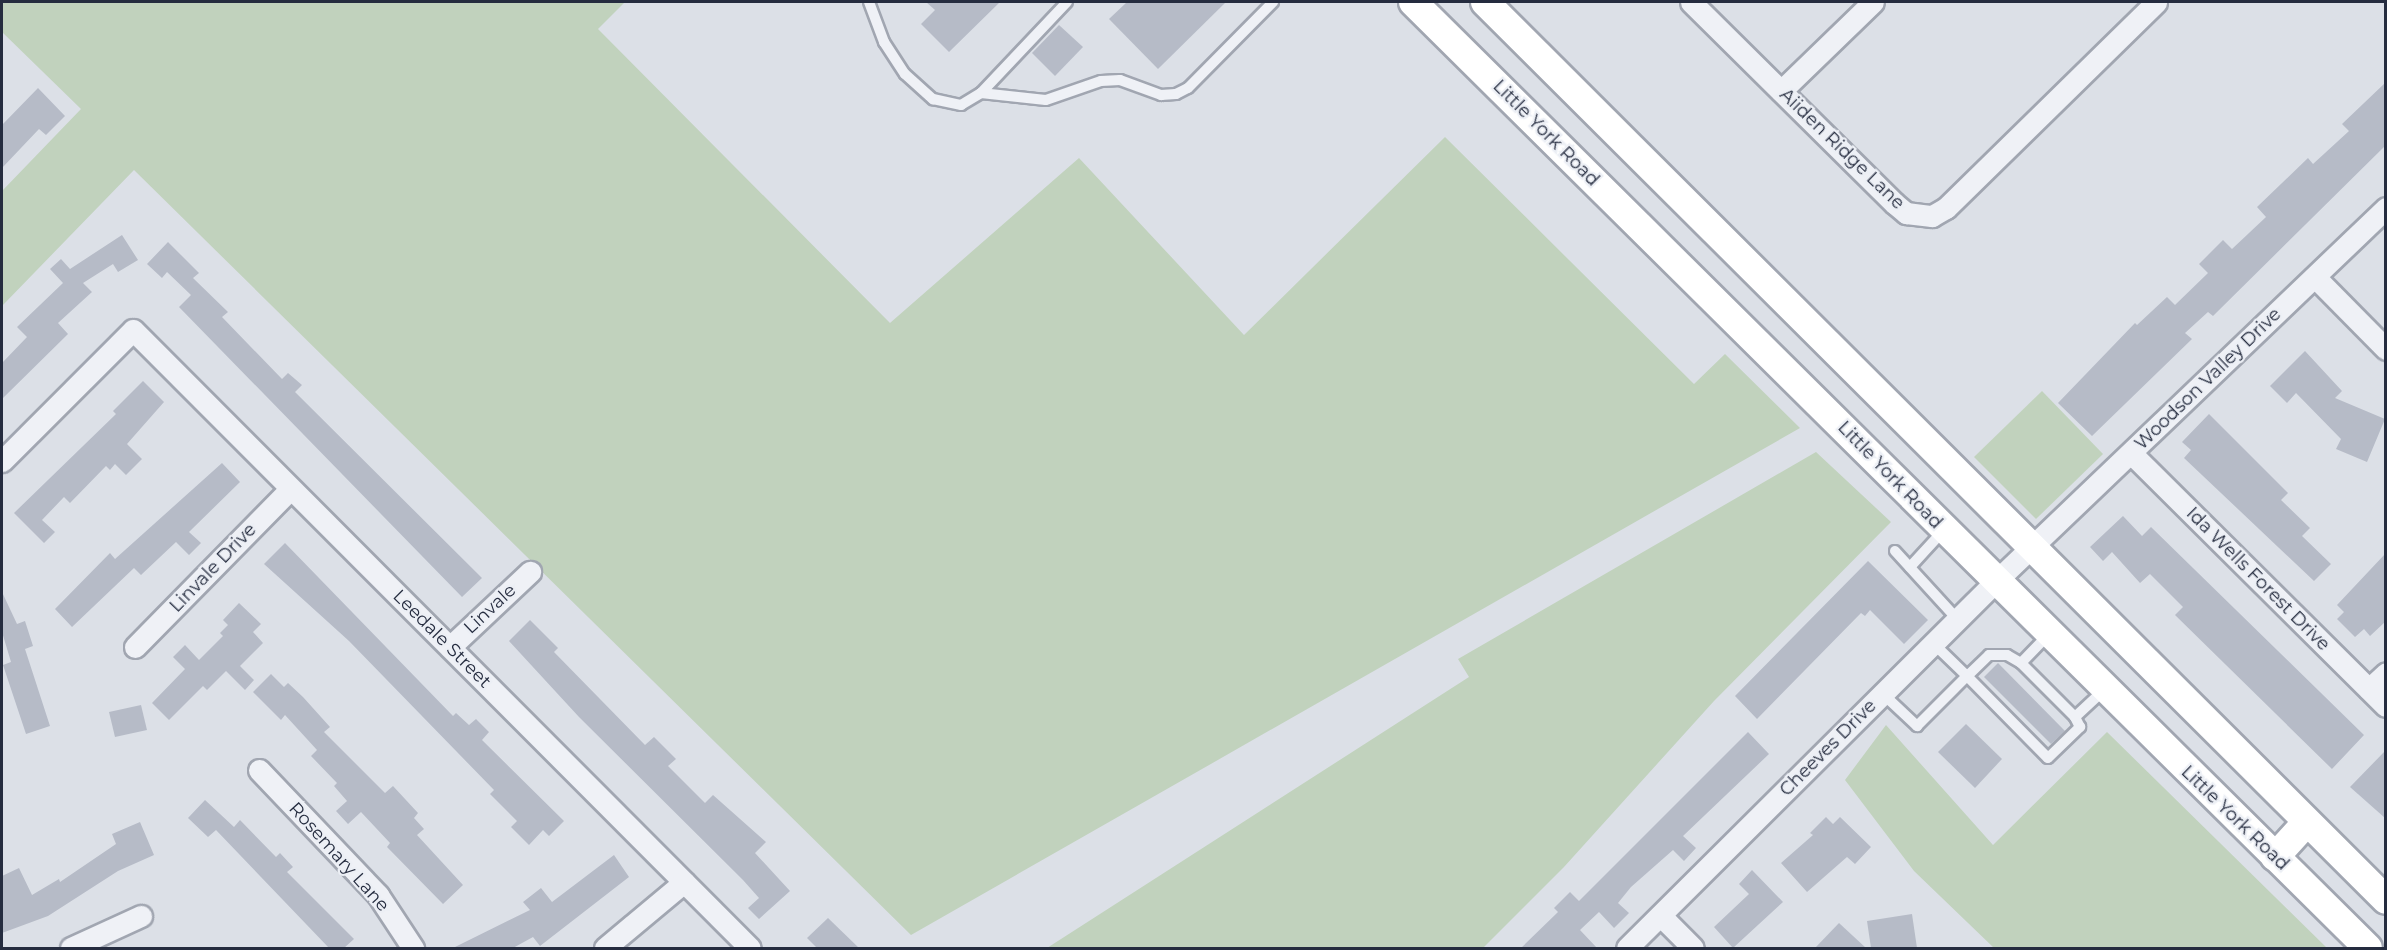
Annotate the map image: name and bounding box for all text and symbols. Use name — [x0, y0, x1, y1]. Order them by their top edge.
street label: Little York Road — [1488, 75, 1604, 191]
street label: Aiiden Ridge Lane — [1775, 84, 1909, 214]
street label: Woodson Valley Drive — [2130, 304, 2286, 454]
street label: Little York Road — [1833, 417, 1947, 533]
street label: Ida Wells Forest Drive — [2182, 503, 2334, 655]
street label: Linvale Drive — [165, 519, 261, 617]
street label: Linvale — [460, 580, 520, 638]
street label: Leedale Street — [388, 585, 496, 693]
street label: Cheeves Drive — [1775, 695, 1881, 801]
street label: Little York Road — [2177, 761, 2293, 875]
street label: Rosemary Lane — [284, 798, 394, 916]

